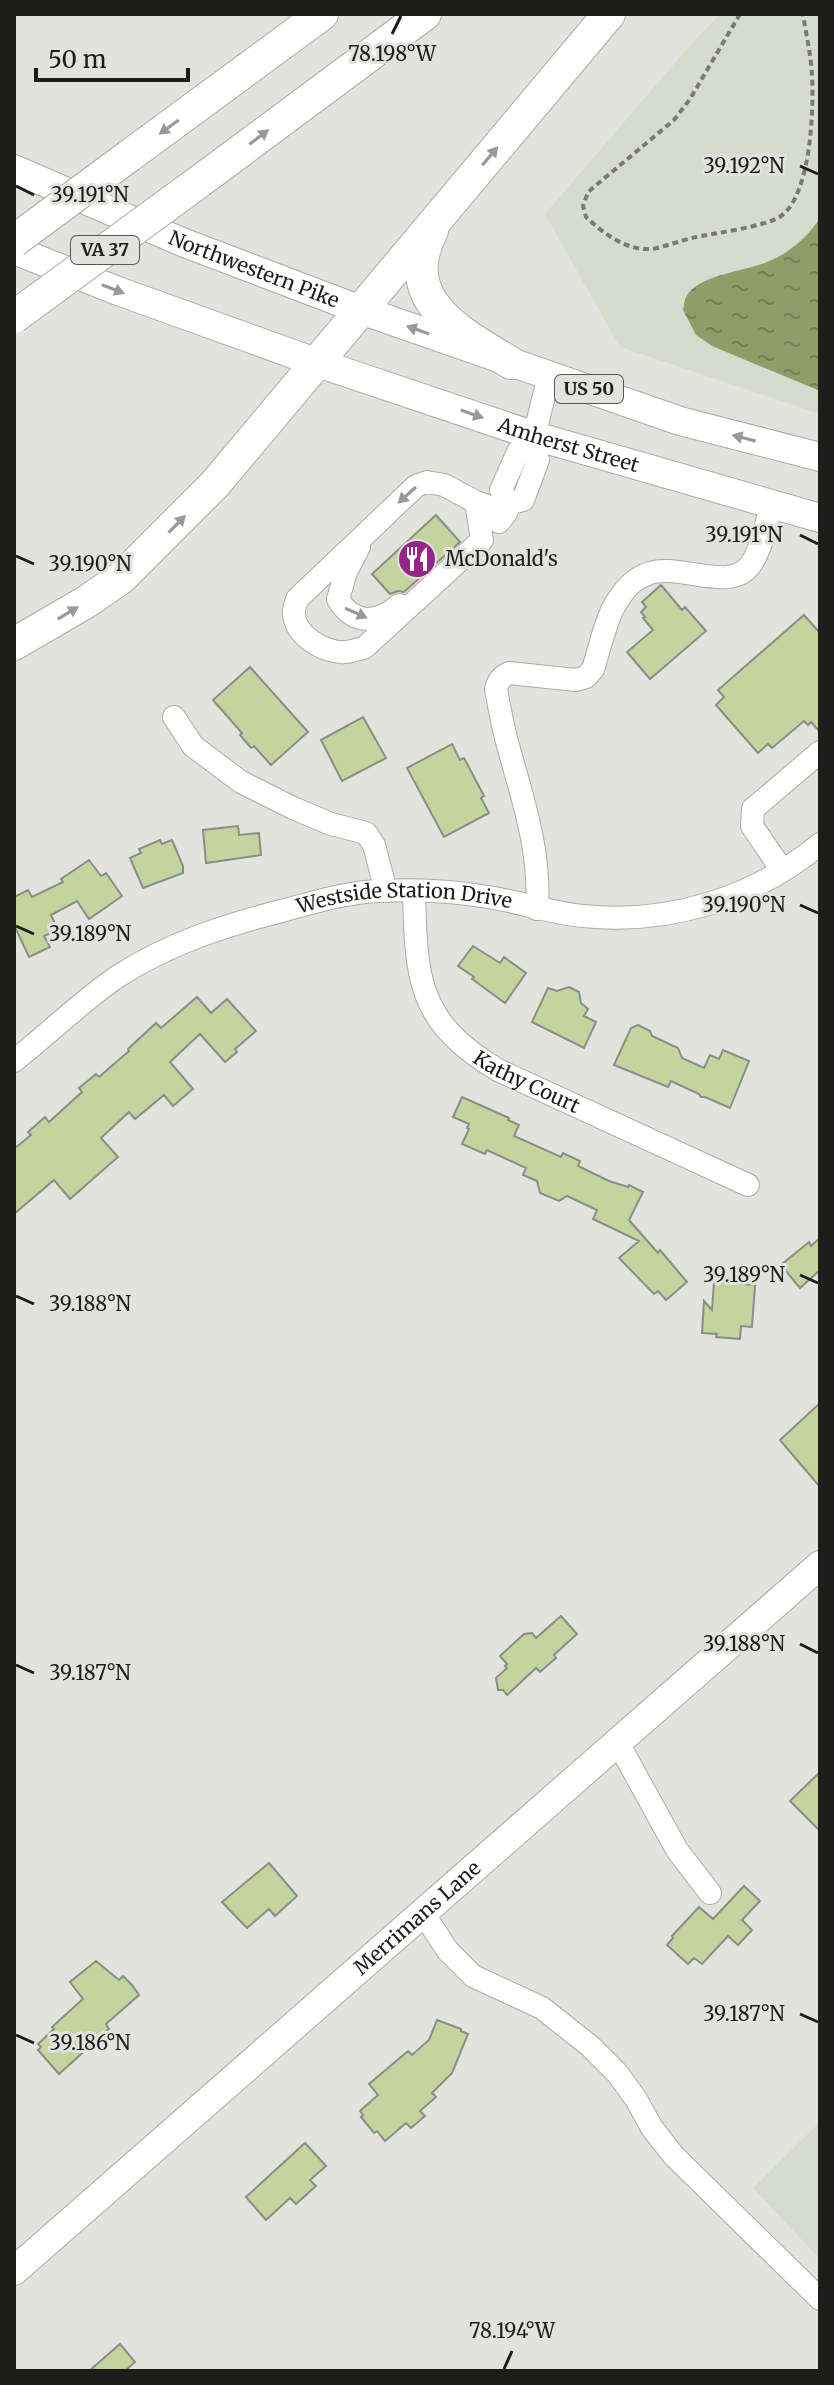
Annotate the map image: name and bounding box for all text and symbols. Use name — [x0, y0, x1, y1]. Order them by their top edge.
scale bar — [36, 32, 188, 82]
text: 78.198°W — [348, 41, 437, 66]
text: 50 m — [48, 44, 107, 75]
one-way arrow — [159, 118, 179, 134]
one-way arrow — [248, 129, 270, 145]
one-way arrow — [481, 146, 498, 166]
text: 39.192°N — [704, 153, 785, 178]
text: 39.191°N — [51, 182, 129, 207]
street label: Northwestern Pike — [165, 225, 343, 313]
road number: VA 37 — [71, 236, 139, 264]
one-way arrow — [101, 283, 125, 296]
one-way arrow — [406, 323, 430, 335]
road number: US 50 — [555, 375, 623, 403]
one-way arrow — [460, 409, 484, 421]
street label: Amherst Street — [494, 411, 642, 477]
one-way arrow — [732, 431, 757, 443]
one-way arrow — [397, 486, 417, 503]
one-way arrow — [167, 515, 185, 534]
text: 39.191°N — [705, 522, 783, 547]
restaurant icon: McDonald's — [396, 538, 438, 580]
place label: McDonald's — [445, 546, 558, 571]
text: 39.190°N — [49, 551, 132, 576]
one-way arrow — [57, 606, 80, 620]
one-way arrow — [344, 607, 367, 620]
street label: Westside Station Drive — [293, 877, 515, 919]
text: 39.190°N — [703, 892, 786, 917]
text: 39.189°N — [49, 921, 132, 946]
street label: Kathy Court — [469, 1045, 584, 1118]
text: 39.189°N — [703, 1262, 786, 1287]
text: 39.188°N — [49, 1291, 132, 1316]
text: 39.188°N — [703, 1631, 786, 1656]
text: 39.187°N — [49, 1660, 131, 1685]
street label: Merrimans Lane — [348, 1855, 485, 1980]
text: 39.187°N — [703, 2001, 785, 2026]
text: 39.186°N — [50, 2030, 131, 2055]
text: 78.194°W — [469, 2318, 556, 2343]

